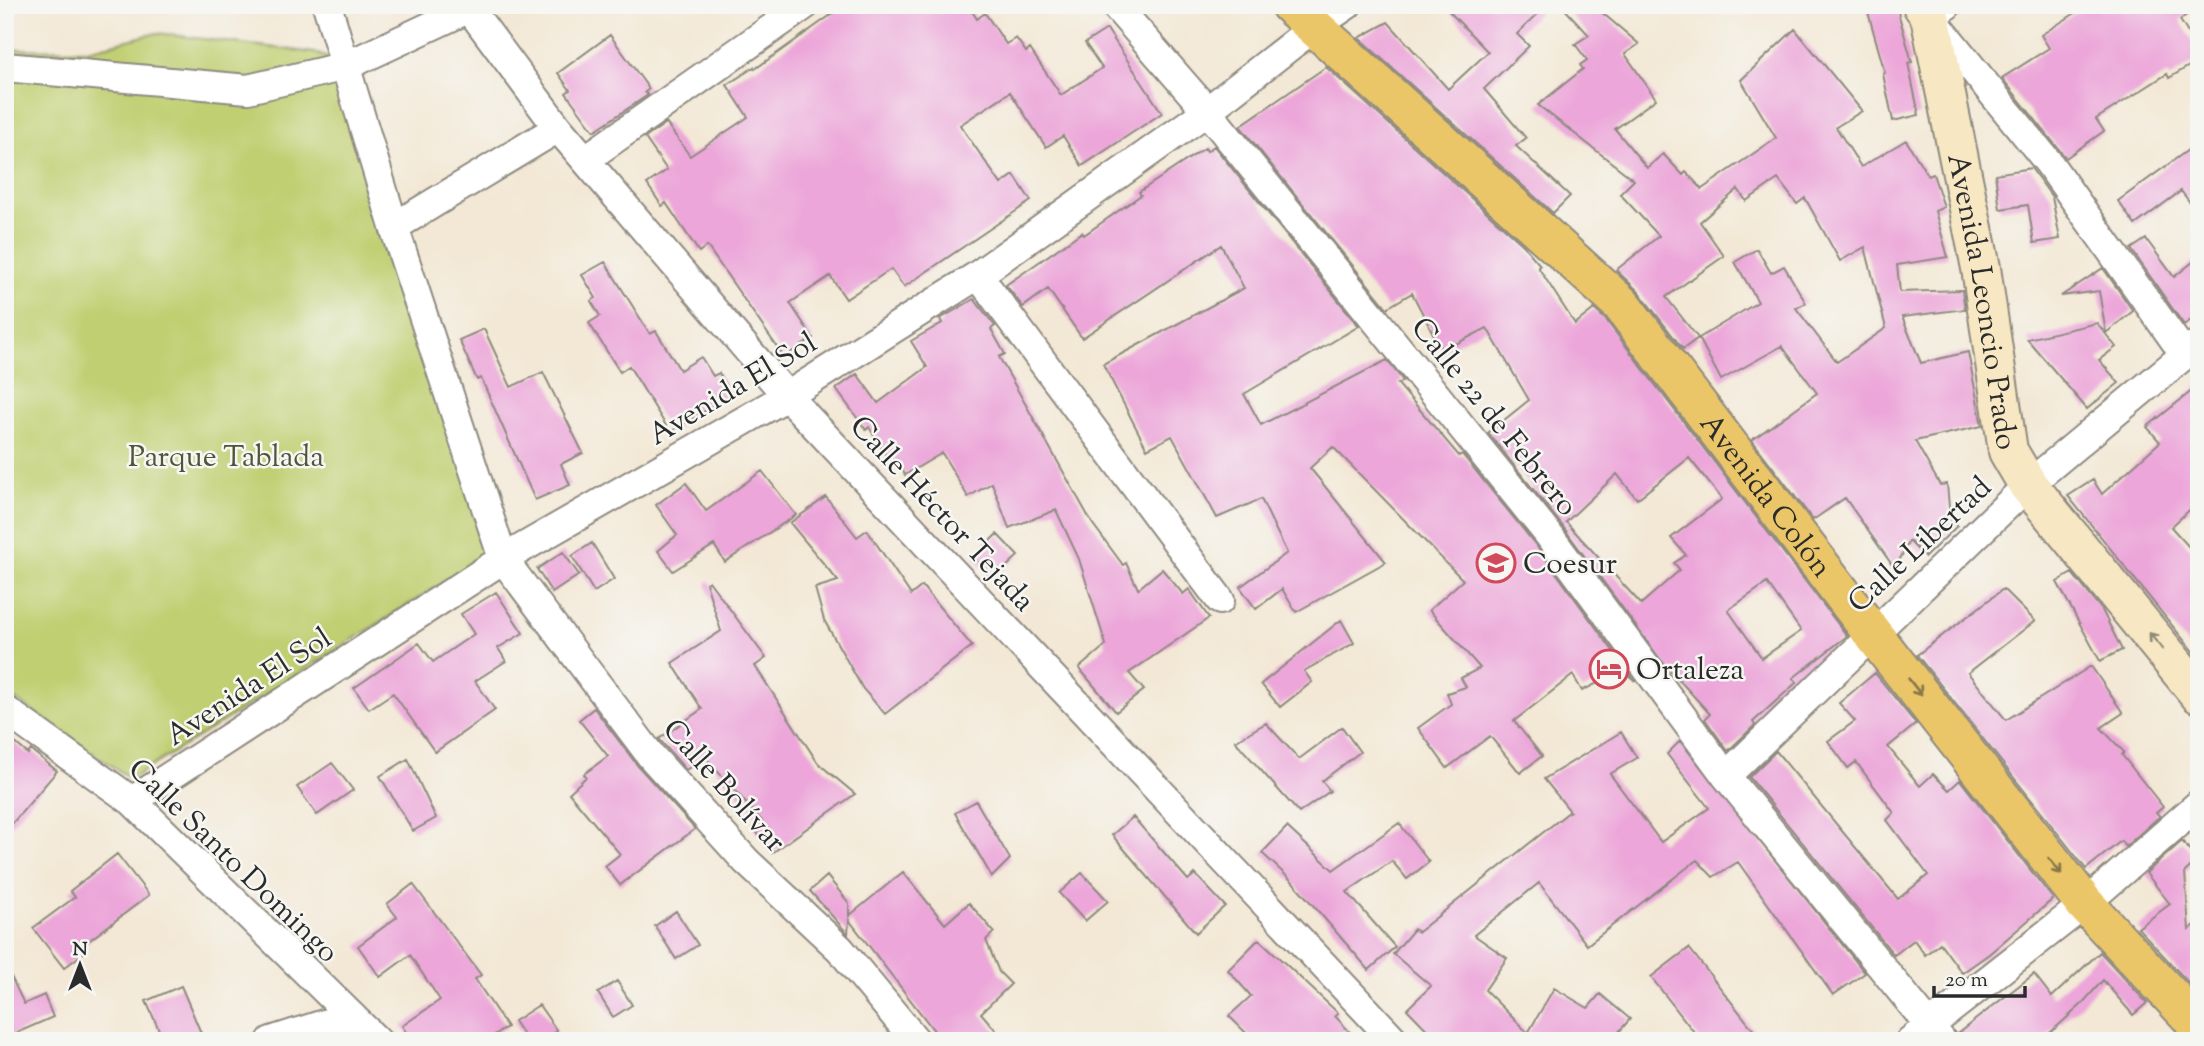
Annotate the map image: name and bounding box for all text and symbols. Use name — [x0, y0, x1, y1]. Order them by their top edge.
street label: Avenida Leoncio Prado — [1934, 150, 2027, 453]
street label: Calle 22 de Febrero — [1399, 309, 1587, 526]
street label: Avenida El Sol — [641, 323, 826, 458]
street label: Avenida Colón — [1688, 405, 1841, 588]
street label: Calle Héctor Tejada — [839, 407, 1044, 623]
park label: Parque Tablada — [128, 437, 324, 480]
street label: Calle Libertad — [1839, 468, 2002, 624]
school or university icon: Coesur — [1475, 542, 1517, 584]
place label: Coesur — [1523, 544, 1617, 587]
street label: Avenida El Sol — [158, 618, 341, 758]
one-way arrow — [2148, 633, 2163, 651]
hotel icon: Ortaleza — [1588, 648, 1630, 690]
place label: Ortaleza — [1636, 650, 1744, 693]
one-way arrow — [1907, 677, 1922, 695]
street label: Calle Bolívar — [651, 710, 795, 863]
street label: Calle Santo Domingo — [117, 750, 347, 974]
one-way arrow — [2048, 856, 2063, 874]
north arrow — [46, 930, 116, 1000]
text: N — [72, 937, 88, 964]
scale bar — [1934, 955, 2025, 999]
text: 20 m — [1945, 966, 1988, 996]

